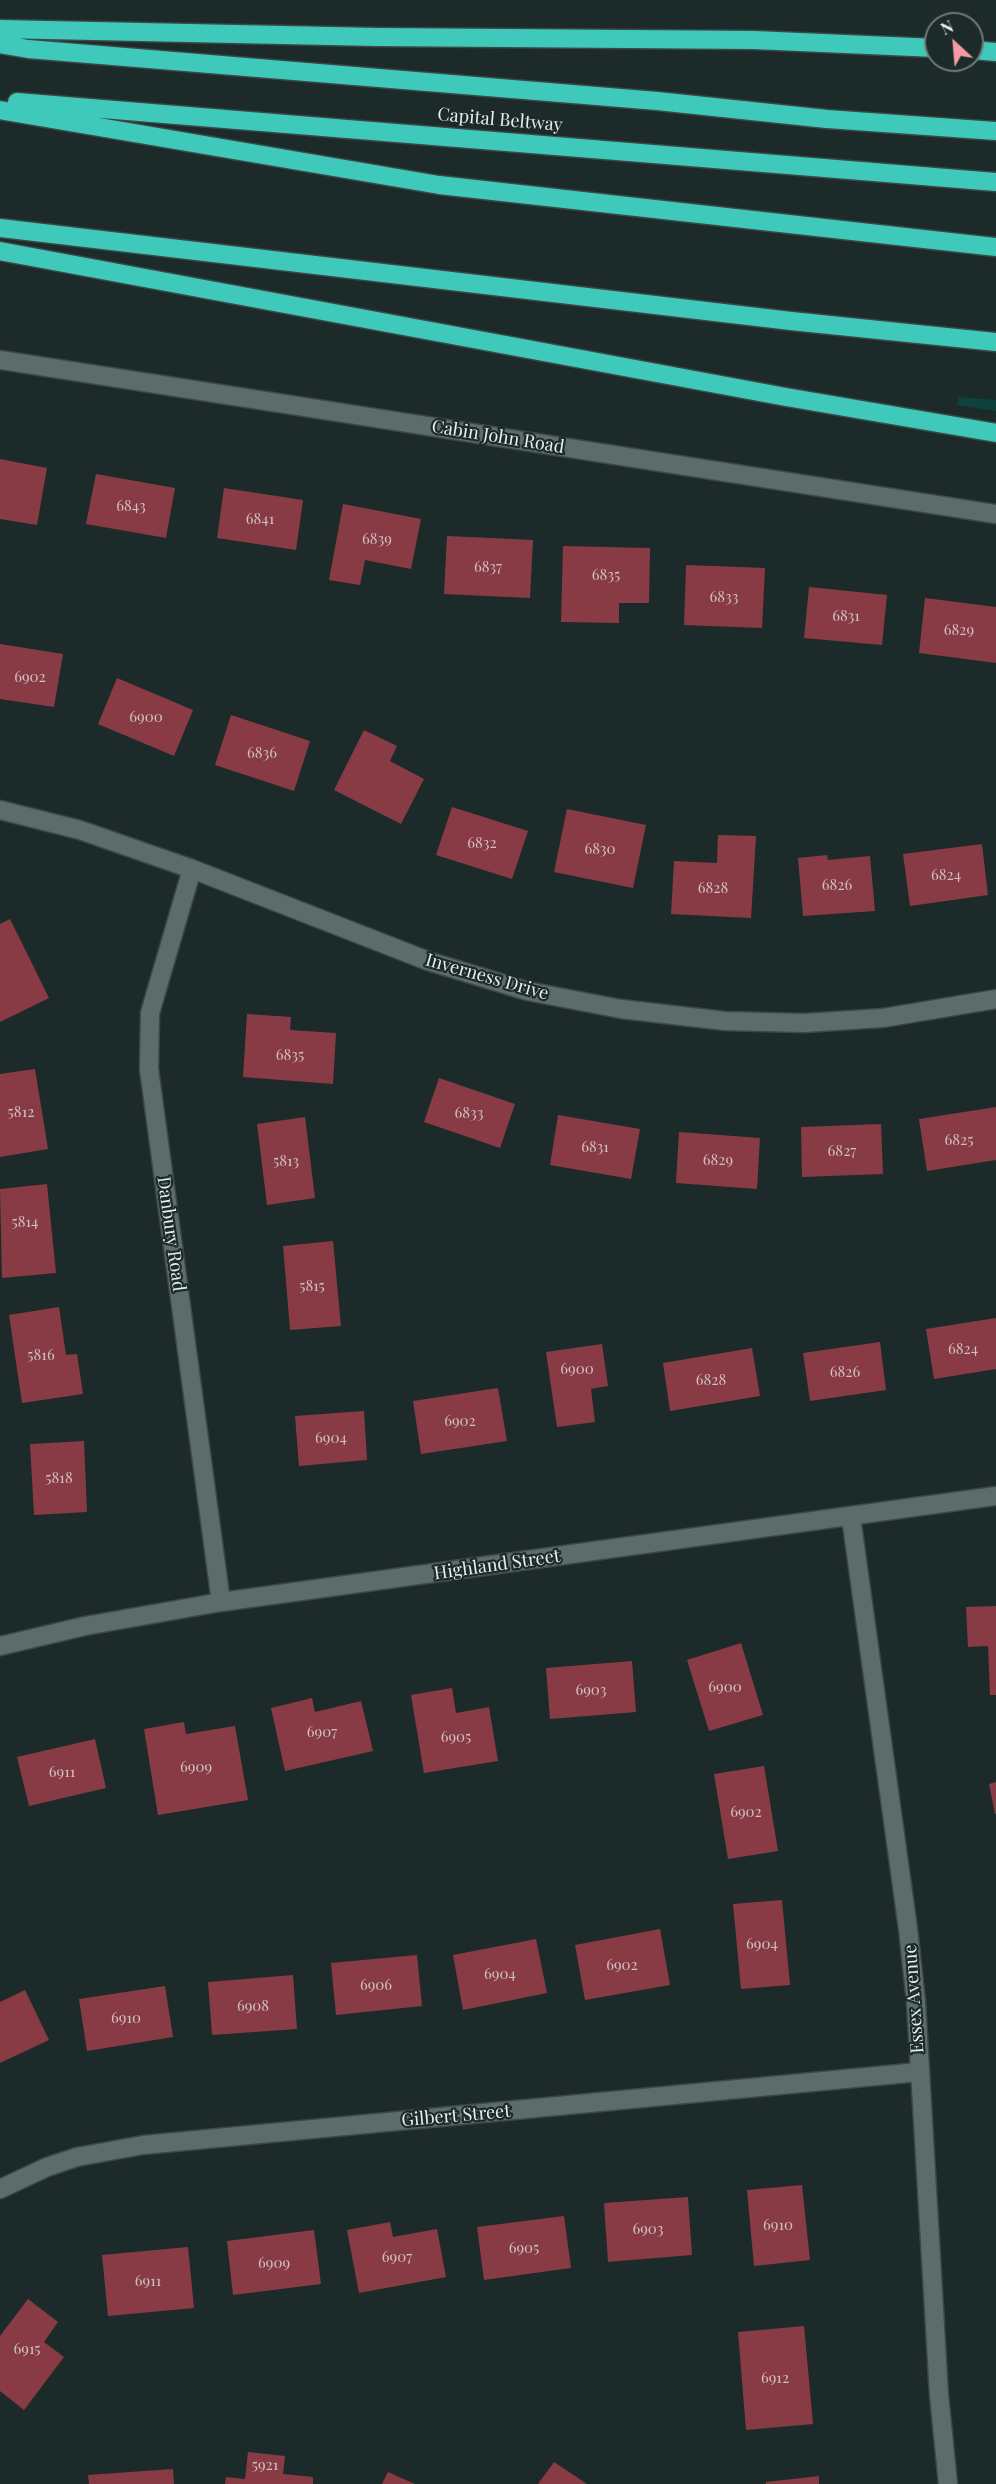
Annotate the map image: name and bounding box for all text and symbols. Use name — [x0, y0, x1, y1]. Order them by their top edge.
north arrow — [924, 12, 984, 72]
text: N — [937, 15, 957, 39]
street label: Capital Beltway — [437, 104, 563, 136]
street label: Cabin John Road — [430, 416, 566, 458]
house number: 6843 — [116, 497, 146, 515]
house number: 6841 — [246, 510, 274, 528]
house number: 6839 — [362, 530, 392, 548]
house number: 6837 — [474, 558, 502, 576]
house number: 6835 — [592, 566, 620, 584]
house number: 6833 — [710, 588, 738, 606]
house number: 6831 — [832, 607, 860, 625]
house number: 6829 — [944, 621, 974, 639]
house number: 6902 — [14, 668, 46, 686]
house number: 6900 — [129, 708, 163, 726]
house number: 6836 — [247, 744, 277, 762]
house number: 6832 — [467, 834, 497, 852]
house number: 6830 — [584, 840, 616, 858]
house number: 6824 — [931, 866, 961, 884]
house number: 6826 — [822, 876, 852, 894]
house number: 6828 — [698, 879, 728, 897]
street label: Inverness Drive — [423, 949, 551, 1005]
house number: 6835 — [276, 1046, 304, 1064]
house number: 5812 — [8, 1103, 34, 1121]
house number: 6833 — [455, 1104, 483, 1122]
house number: 6825 — [945, 1131, 973, 1149]
house number: 6831 — [581, 1138, 609, 1156]
house number: 6827 — [828, 1142, 856, 1160]
house number: 6829 — [703, 1151, 733, 1169]
house number: 5813 — [273, 1152, 299, 1170]
street label: Danbury Road — [152, 1175, 190, 1293]
house number: 5814 — [12, 1213, 38, 1231]
house number: 5815 — [299, 1277, 325, 1295]
house number: 6824 — [948, 1340, 978, 1358]
house number: 5816 — [27, 1346, 55, 1364]
house number: 6900 — [560, 1360, 594, 1378]
house number: 6826 — [830, 1363, 860, 1381]
house number: 6828 — [696, 1371, 726, 1389]
house number: 6902 — [444, 1412, 476, 1430]
house number: 6904 — [315, 1429, 347, 1447]
house number: 5818 — [45, 1469, 73, 1487]
street label: Highland Street — [433, 1545, 561, 1585]
house number: 6900 — [708, 1678, 742, 1696]
house number: 6903 — [575, 1681, 607, 1699]
house number: 6907 — [307, 1723, 337, 1741]
house number: 6905 — [441, 1728, 471, 1746]
house number: 6909 — [180, 1758, 212, 1776]
house number: 6911 — [49, 1763, 75, 1781]
house number: 6902 — [730, 1803, 762, 1821]
house number: 6904 — [746, 1935, 778, 1953]
street label: Essex Avenue — [899, 1944, 929, 2054]
house number: 6902 — [606, 1956, 638, 1974]
house number: 6904 — [484, 1965, 516, 1983]
house number: 6906 — [360, 1976, 392, 1994]
house number: 6908 — [237, 1997, 269, 2015]
house number: 6910 — [111, 2009, 141, 2027]
street label: Gilbert Street — [401, 2100, 511, 2132]
house number: 6910 — [763, 2216, 793, 2234]
house number: 6903 — [632, 2220, 664, 2238]
house number: 6905 — [509, 2239, 539, 2257]
house number: 6907 — [382, 2248, 412, 2266]
house number: 6909 — [258, 2254, 290, 2272]
house number: 6911 — [135, 2272, 161, 2290]
house number: 6915 — [14, 2340, 40, 2358]
house number: 6912 — [761, 2369, 789, 2387]
house number: 5921 — [252, 2456, 278, 2474]

